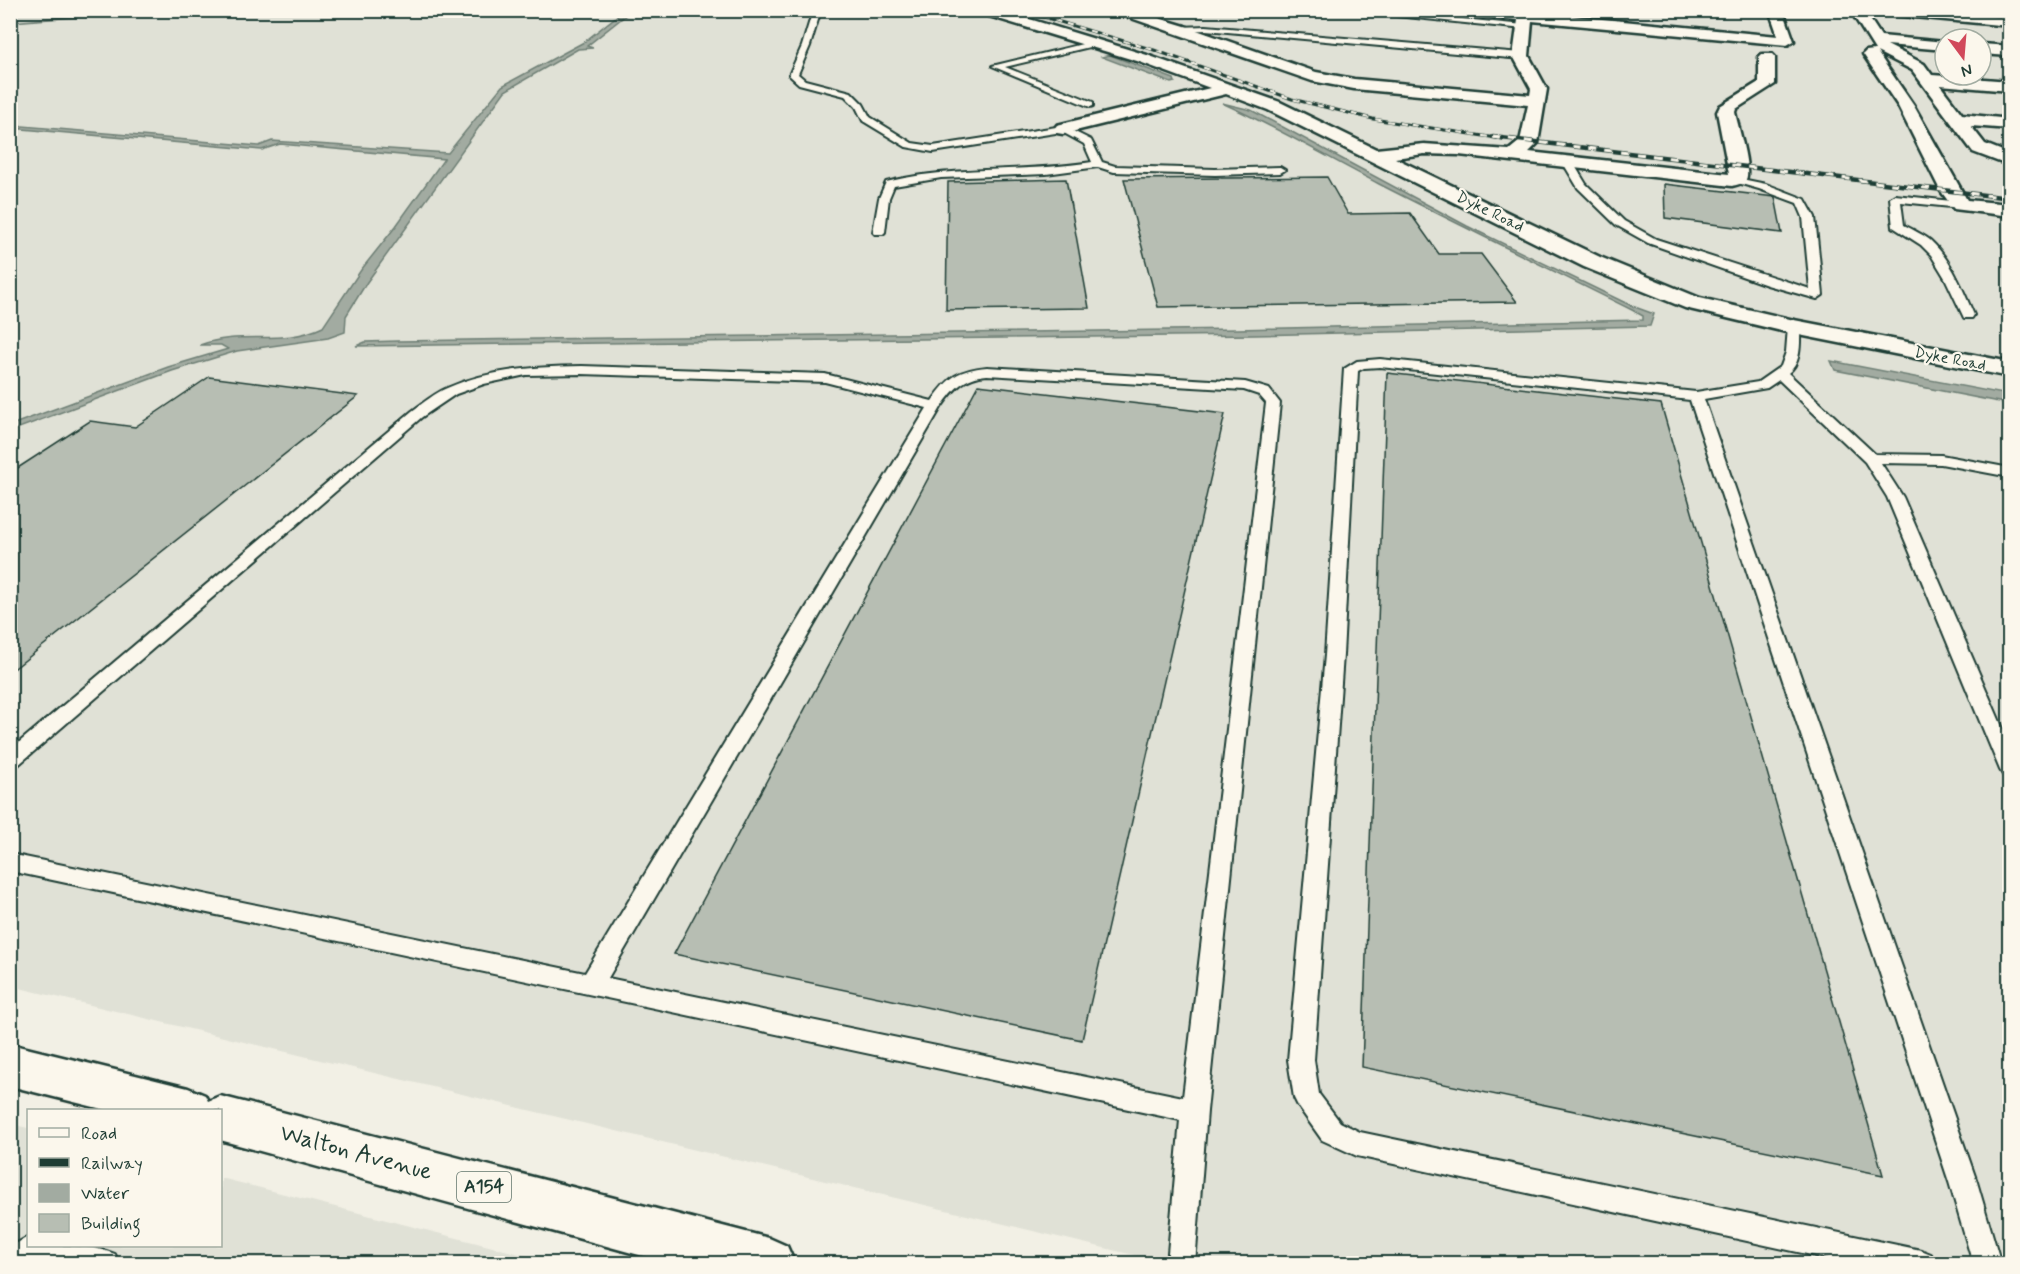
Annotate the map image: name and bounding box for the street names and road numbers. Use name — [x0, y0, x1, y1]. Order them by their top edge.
street label: Dyke Road — [1453, 187, 1527, 237]
street label: Dyke Road — [1912, 342, 1988, 376]
street label: Walton Avenue — [276, 1118, 436, 1188]
road number: A154 — [457, 1172, 511, 1202]

